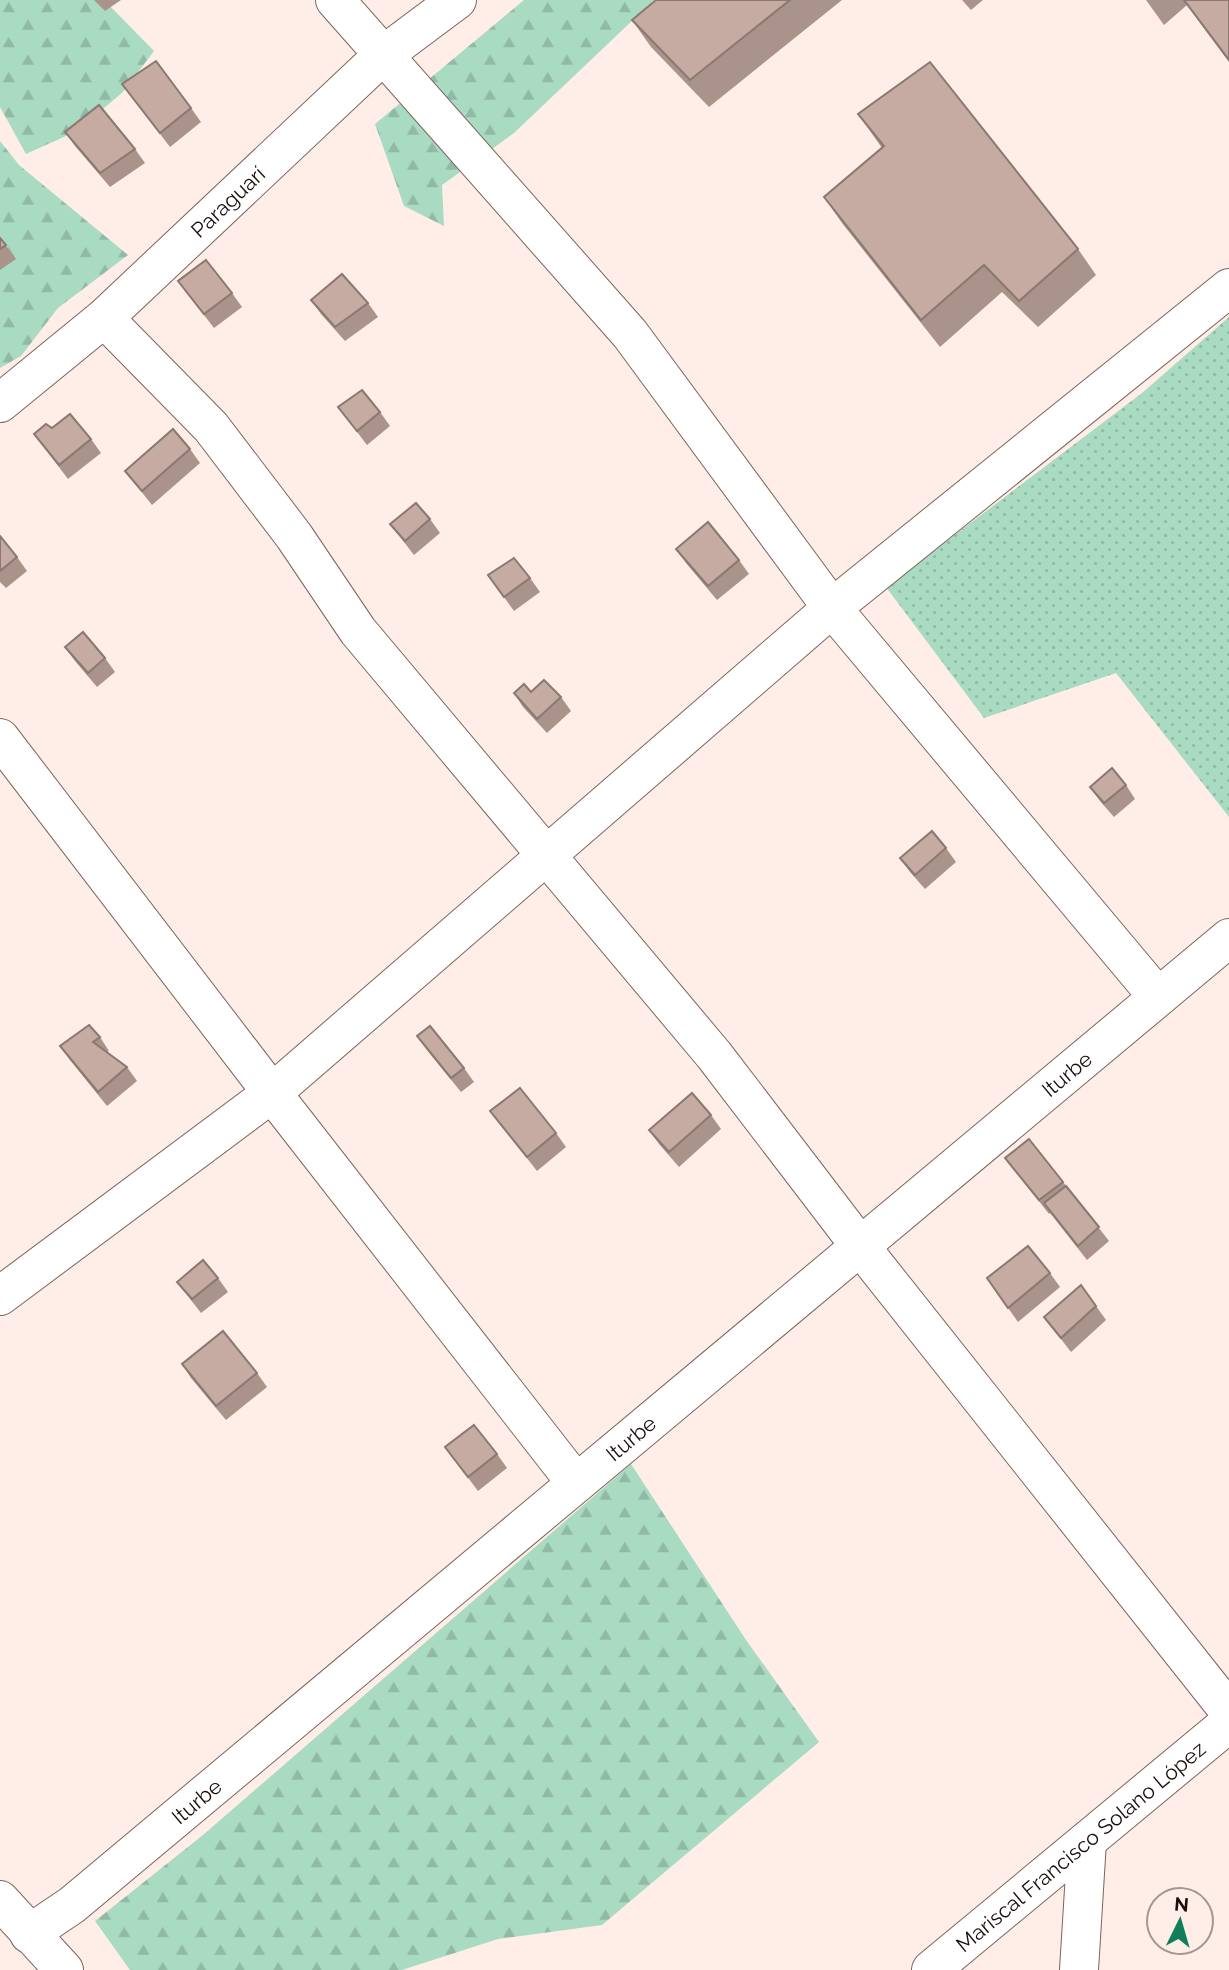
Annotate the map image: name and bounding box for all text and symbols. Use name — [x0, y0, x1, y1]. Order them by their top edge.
street label: Paraguarí — [185, 161, 270, 242]
street label: Iturbe — [1037, 1046, 1097, 1102]
street label: Iturbe — [601, 1410, 661, 1466]
street label: Mariscal Francisco Solano López — [951, 1736, 1210, 1957]
street label: Iturbe — [166, 1773, 226, 1829]
north arrow — [1145, 1886, 1215, 1956]
text: N — [1173, 1892, 1190, 1916]

